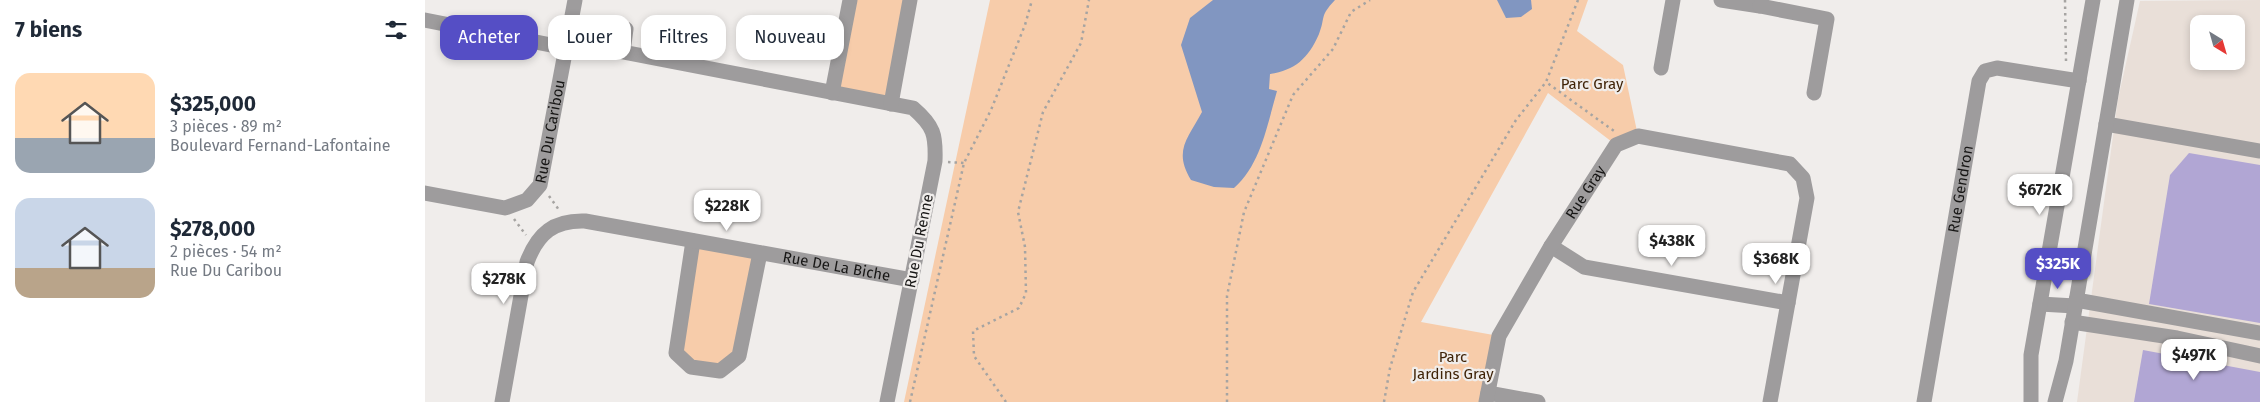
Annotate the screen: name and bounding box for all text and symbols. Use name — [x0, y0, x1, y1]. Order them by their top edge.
chip: Acheter — [440, 15, 538, 60]
chip: Louer — [548, 15, 631, 60]
chip: Filtres — [641, 15, 726, 60]
chip: Nouveau — [736, 15, 844, 60]
north arrow — [2190, 15, 2245, 70]
map controls — [2190, 15, 2245, 70]
icon: filters — [382, 16, 410, 44]
text: 7 biens — [15, 17, 82, 43]
park label: Parc Gray — [1561, 75, 1624, 93]
street label: Rue Du Caribou — [531, 78, 569, 185]
text: $325,000 — [170, 91, 256, 117]
icon: home — [55, 93, 115, 153]
text: 3 pièces · 89 m² — [170, 117, 282, 136]
text: Boulevard Fernand-Lafontaine — [170, 136, 391, 155]
street label: Rue Gendron — [1944, 144, 1977, 234]
street label: Rue Gray — [1562, 162, 1610, 222]
pin: $672K — [2005, 174, 2075, 216]
text: $672K — [2018, 180, 2062, 199]
pin: $228K — [692, 190, 762, 232]
street label: Rue Du Renne — [901, 193, 937, 289]
text: $228K — [705, 196, 749, 215]
text: $278,000 — [170, 216, 255, 242]
icon: home — [55, 218, 115, 278]
pin: $438K — [1637, 224, 1707, 267]
text: $438K — [1649, 231, 1695, 250]
text: 2 pièces · 54 m² — [170, 242, 282, 261]
pin: $368K — [1741, 242, 1811, 285]
street label: Rue De La Biche — [781, 248, 892, 285]
pin: $325K — [2023, 248, 2093, 290]
text: $368K — [1753, 249, 1799, 268]
text: $325K — [2036, 254, 2080, 273]
text: Rue Du Caribou — [170, 261, 282, 280]
pin: $278K — [469, 262, 539, 305]
text: $278K — [482, 269, 526, 288]
pin: $497K — [2159, 338, 2229, 381]
text: $497K — [2172, 345, 2216, 364]
park label: Parc Jardins Gray — [1412, 348, 1494, 383]

